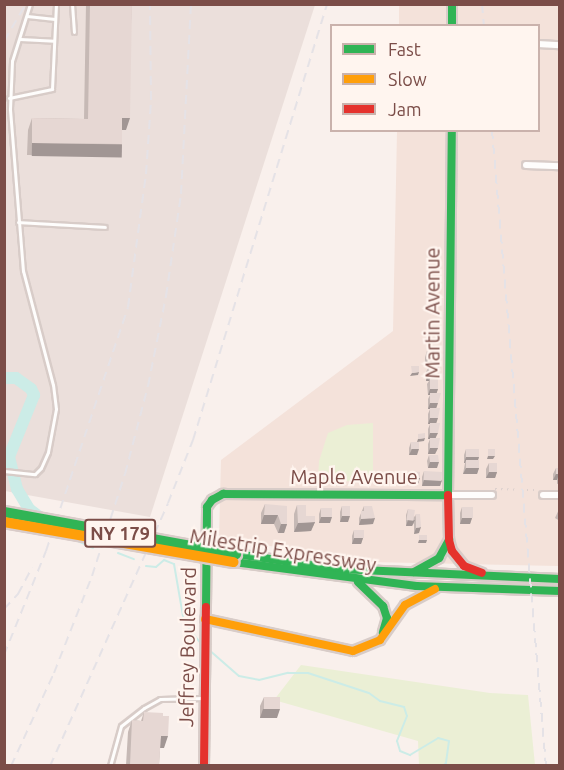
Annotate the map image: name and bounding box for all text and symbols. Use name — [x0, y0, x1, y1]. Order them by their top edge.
legend — [330, 24, 540, 132]
text: Fast — [388, 39, 421, 59]
text: Slow — [388, 69, 427, 89]
text: Jam — [388, 99, 422, 119]
street label: Martin Avenue — [420, 247, 444, 379]
street label: Maple Avenue — [290, 464, 418, 488]
road number: NY 179 — [84, 518, 156, 548]
street label: Milestrip Expressway — [188, 523, 378, 577]
street label: Jeffrey Boulevard — [174, 567, 200, 727]

